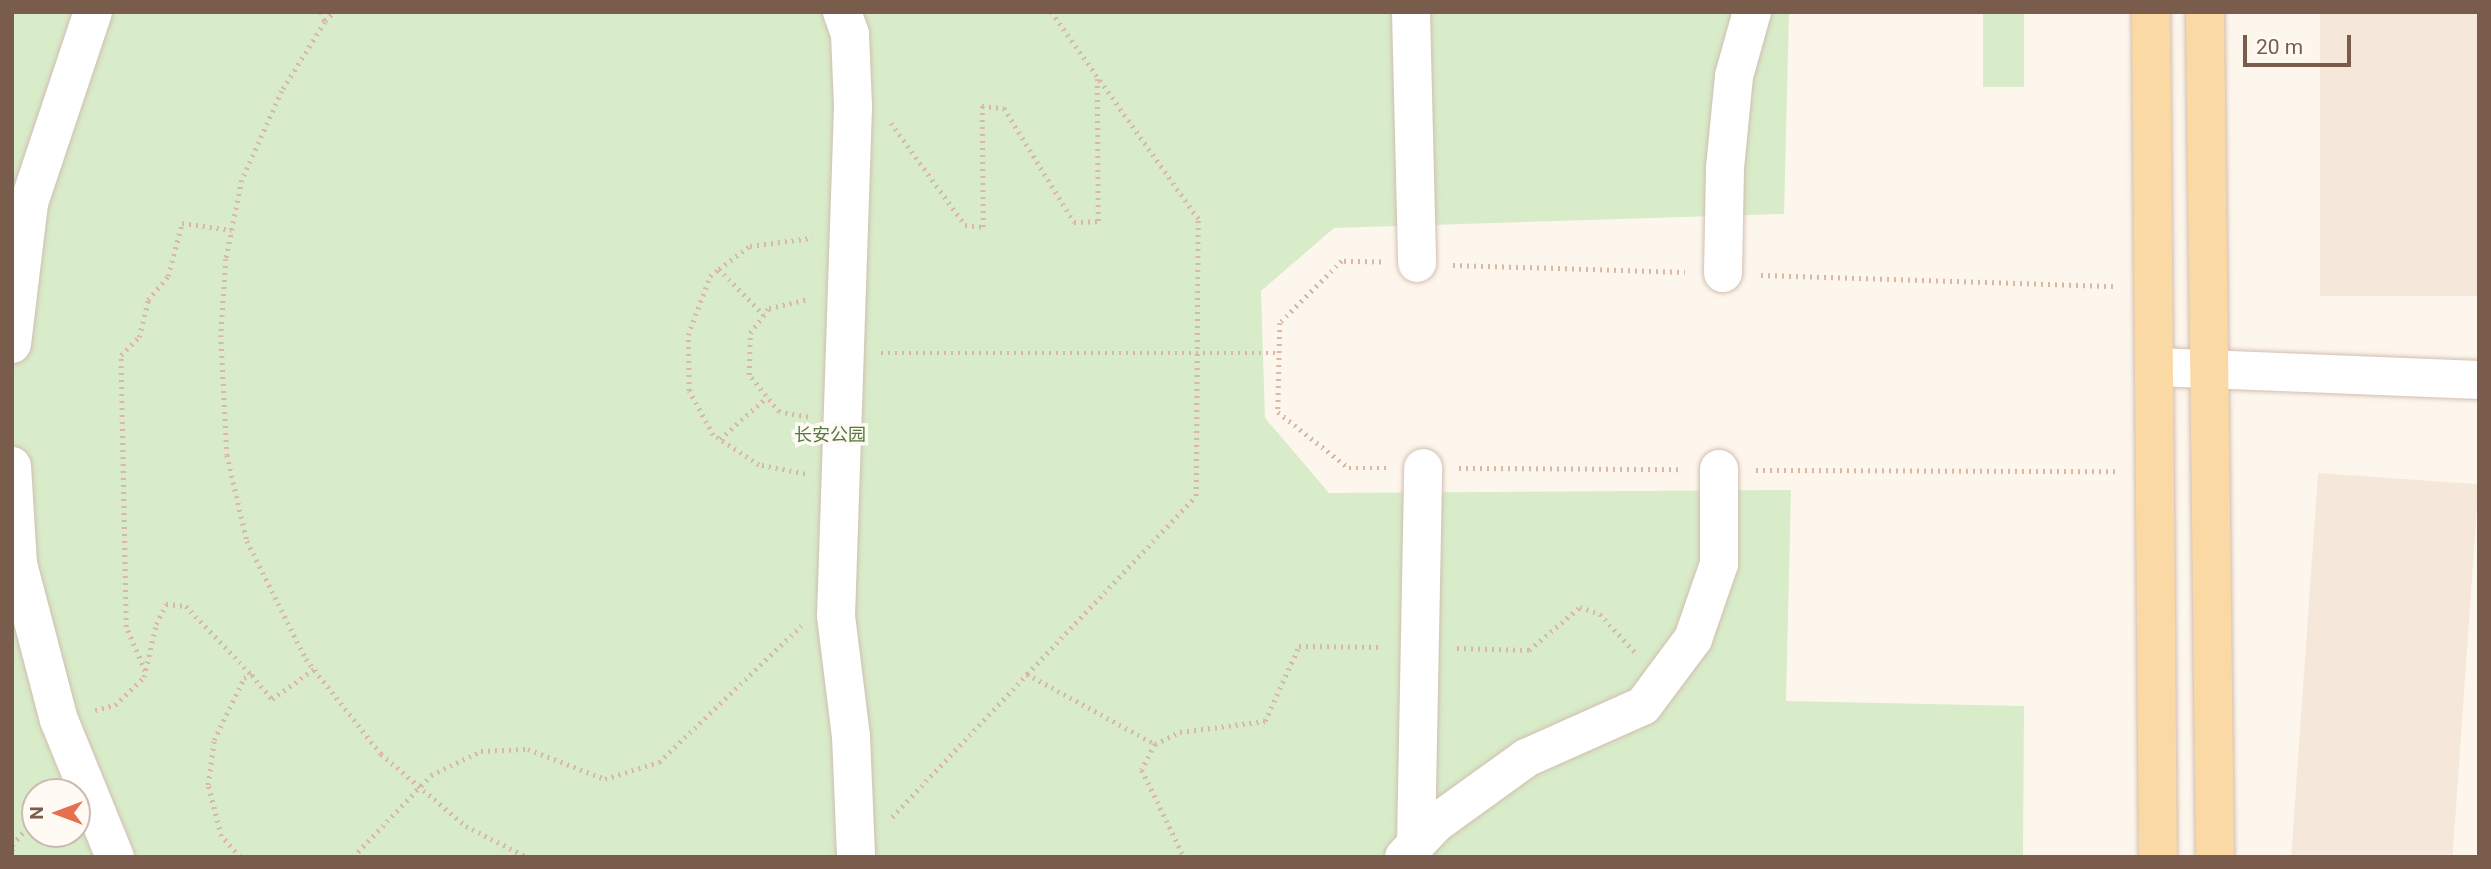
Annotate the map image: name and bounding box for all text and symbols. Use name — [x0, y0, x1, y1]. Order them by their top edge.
scale bar — [2246, 21, 2354, 65]
text: 20 m — [2256, 35, 2303, 59]
park label: 长安公园 — [794, 424, 866, 446]
north arrow — [21, 778, 91, 848]
text: N — [25, 806, 48, 820]

